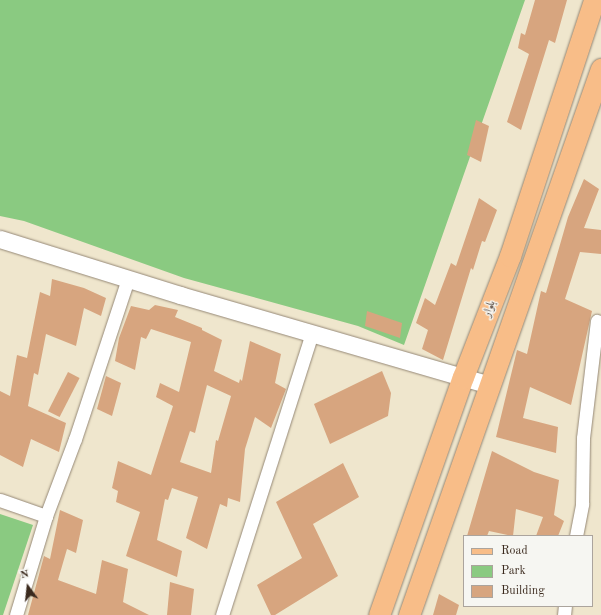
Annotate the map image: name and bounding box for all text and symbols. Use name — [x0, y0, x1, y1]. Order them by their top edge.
street label: بلوار — [480, 299, 500, 319]
legend — [463, 535, 593, 607]
text: Road — [501, 545, 528, 557]
text: Park — [501, 565, 526, 577]
north arrow — [8, 567, 48, 607]
text: N — [19, 569, 30, 581]
text: Building — [501, 585, 545, 597]

